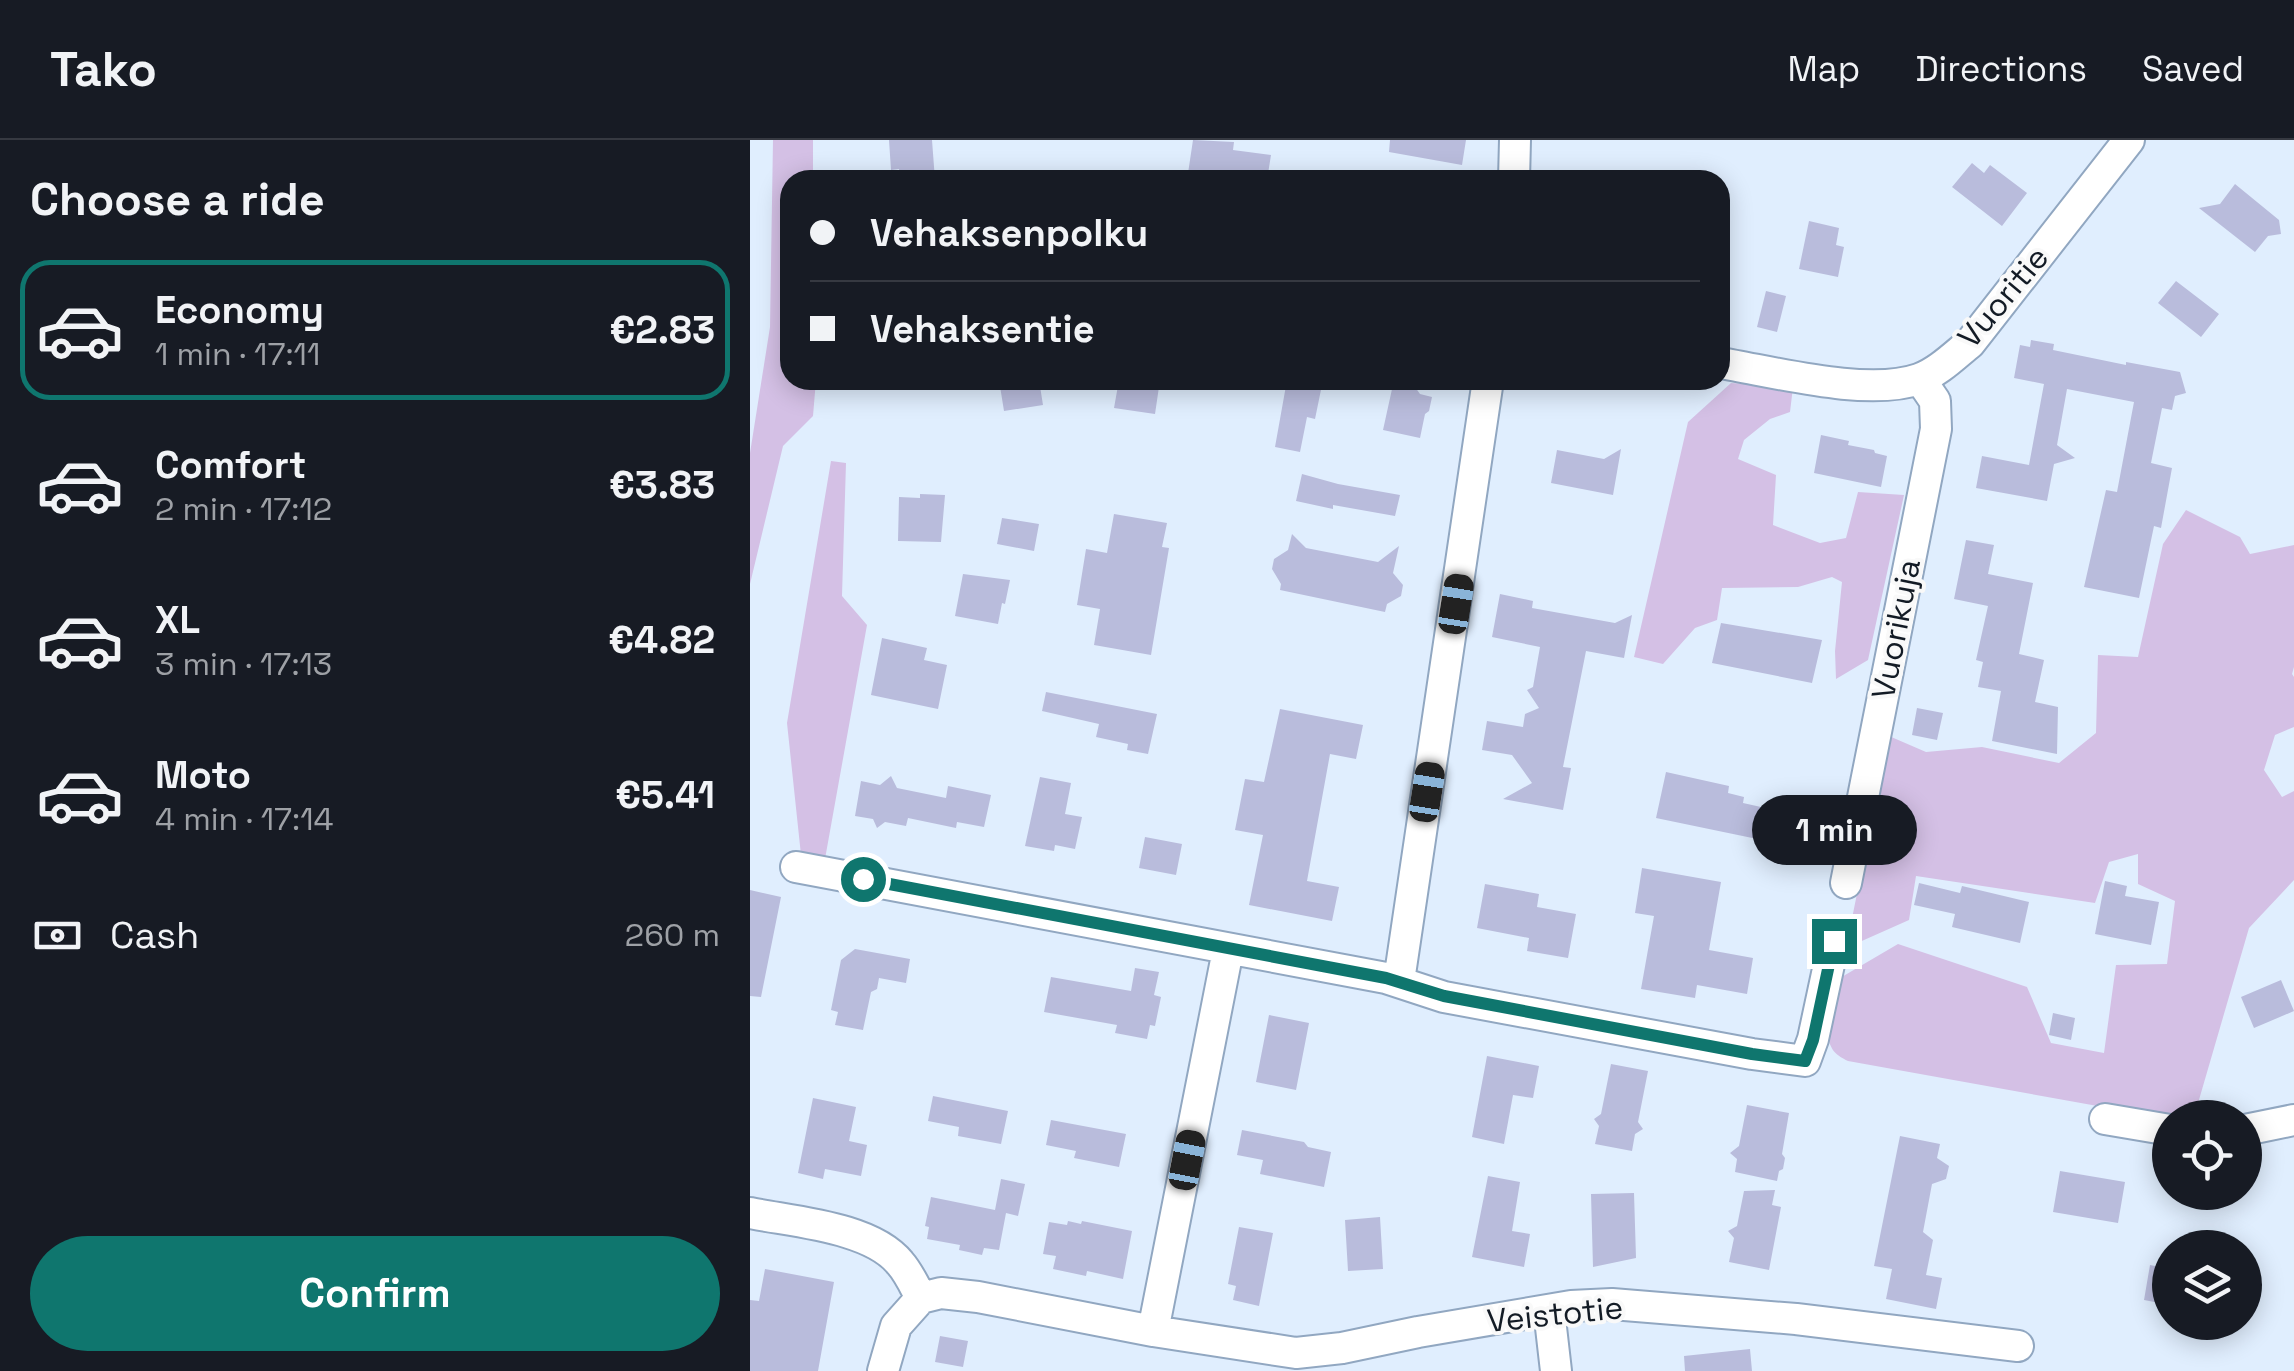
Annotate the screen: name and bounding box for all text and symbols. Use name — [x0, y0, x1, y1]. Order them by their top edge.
text: Tako — [50, 39, 157, 100]
text: Map — [1787, 47, 1860, 91]
text: Directions — [1915, 47, 2087, 91]
text: Saved — [2142, 47, 2244, 91]
text: Choose a ride — [30, 171, 325, 228]
text: Vehaksenpolku — [870, 209, 1148, 257]
street label: Vuoritie — [1949, 238, 2057, 356]
icon: car — [35, 285, 125, 375]
text: Economy — [155, 286, 324, 334]
text: Vehaksentie — [870, 305, 1095, 353]
text: €2.83 — [609, 306, 715, 354]
text: 1 min · 17:11 — [155, 334, 320, 374]
icon: car — [35, 440, 125, 530]
text: Comfort — [155, 441, 306, 489]
text: €3.83 — [609, 461, 715, 509]
text: 2 min · 17:12 — [155, 489, 332, 529]
street label: Vuorikuja — [1863, 556, 1929, 702]
car — [1436, 572, 1476, 636]
icon: car — [35, 595, 125, 685]
text: XL — [155, 596, 200, 644]
text: €4.82 — [608, 616, 715, 664]
text: 3 min · 17:13 — [155, 644, 332, 684]
icon: car — [35, 750, 125, 840]
text: Moto — [155, 751, 251, 799]
car — [1407, 760, 1447, 824]
text: €5.41 — [615, 771, 715, 819]
callout: 1 min — [1752, 796, 1916, 866]
text: 4 min · 17:14 — [155, 799, 334, 839]
text: 1 min — [1795, 810, 1874, 850]
route start — [841, 857, 886, 902]
icon: cash — [30, 908, 85, 963]
text: Cash — [110, 911, 199, 959]
text: 260 m — [625, 915, 720, 955]
route end — [1812, 919, 1857, 964]
map controls — [2152, 1100, 2262, 1340]
button: locate — [2152, 1100, 2262, 1210]
car — [1167, 1128, 1207, 1192]
button: layers — [2152, 1230, 2262, 1340]
button: Confirm — [30, 1236, 720, 1351]
street label: Veistotie — [1485, 1287, 1625, 1341]

